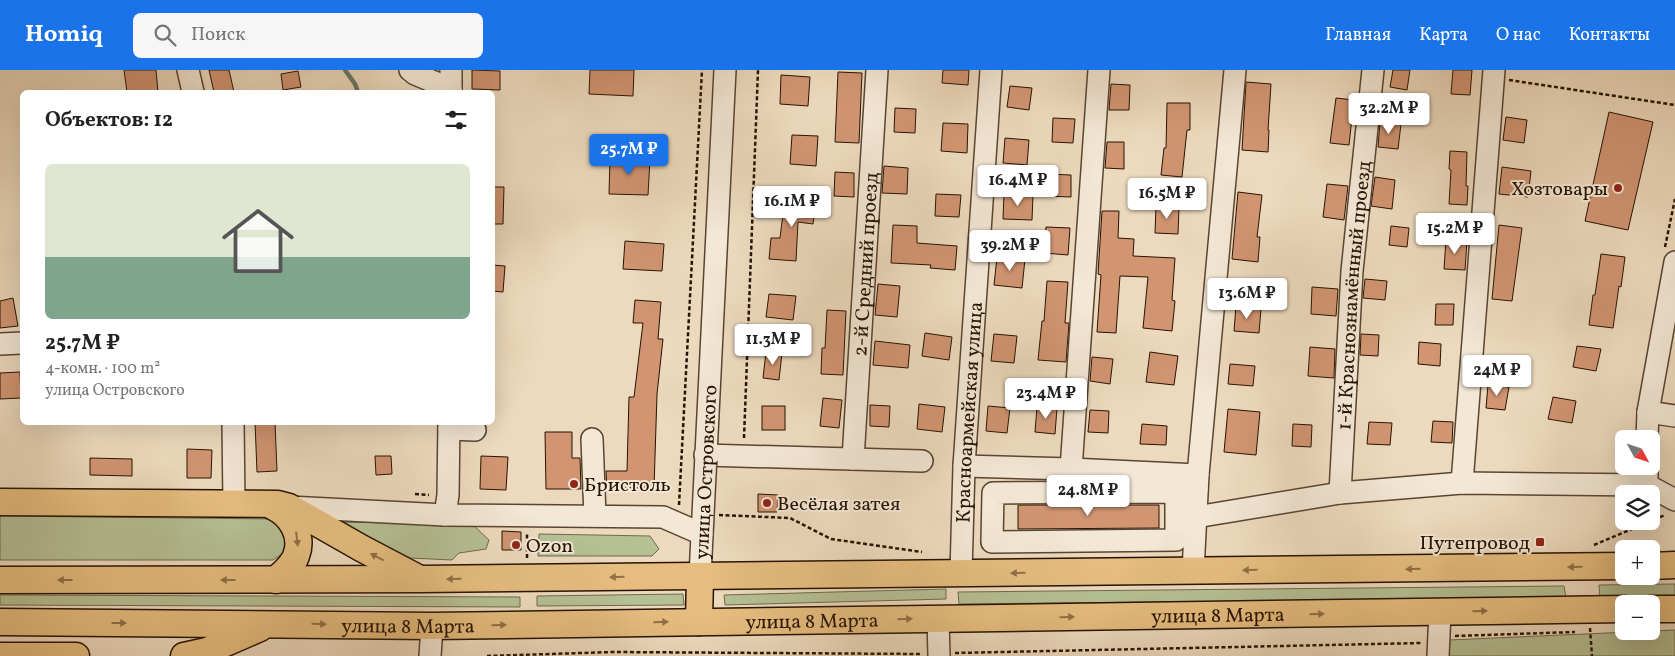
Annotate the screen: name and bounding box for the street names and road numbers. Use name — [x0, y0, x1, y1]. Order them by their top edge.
street label: 1-й Краснознамённый проезд — [1331, 159, 1379, 431]
street label: 2-й Средний проезд — [847, 172, 887, 357]
street label: Красноармейская улица — [950, 301, 991, 523]
street label: улица Островского — [689, 384, 725, 560]
street label: улица 8 Марта — [1151, 602, 1285, 632]
street label: улица 8 Марта — [745, 608, 879, 638]
street label: улица 8 Марта — [341, 613, 475, 642]

